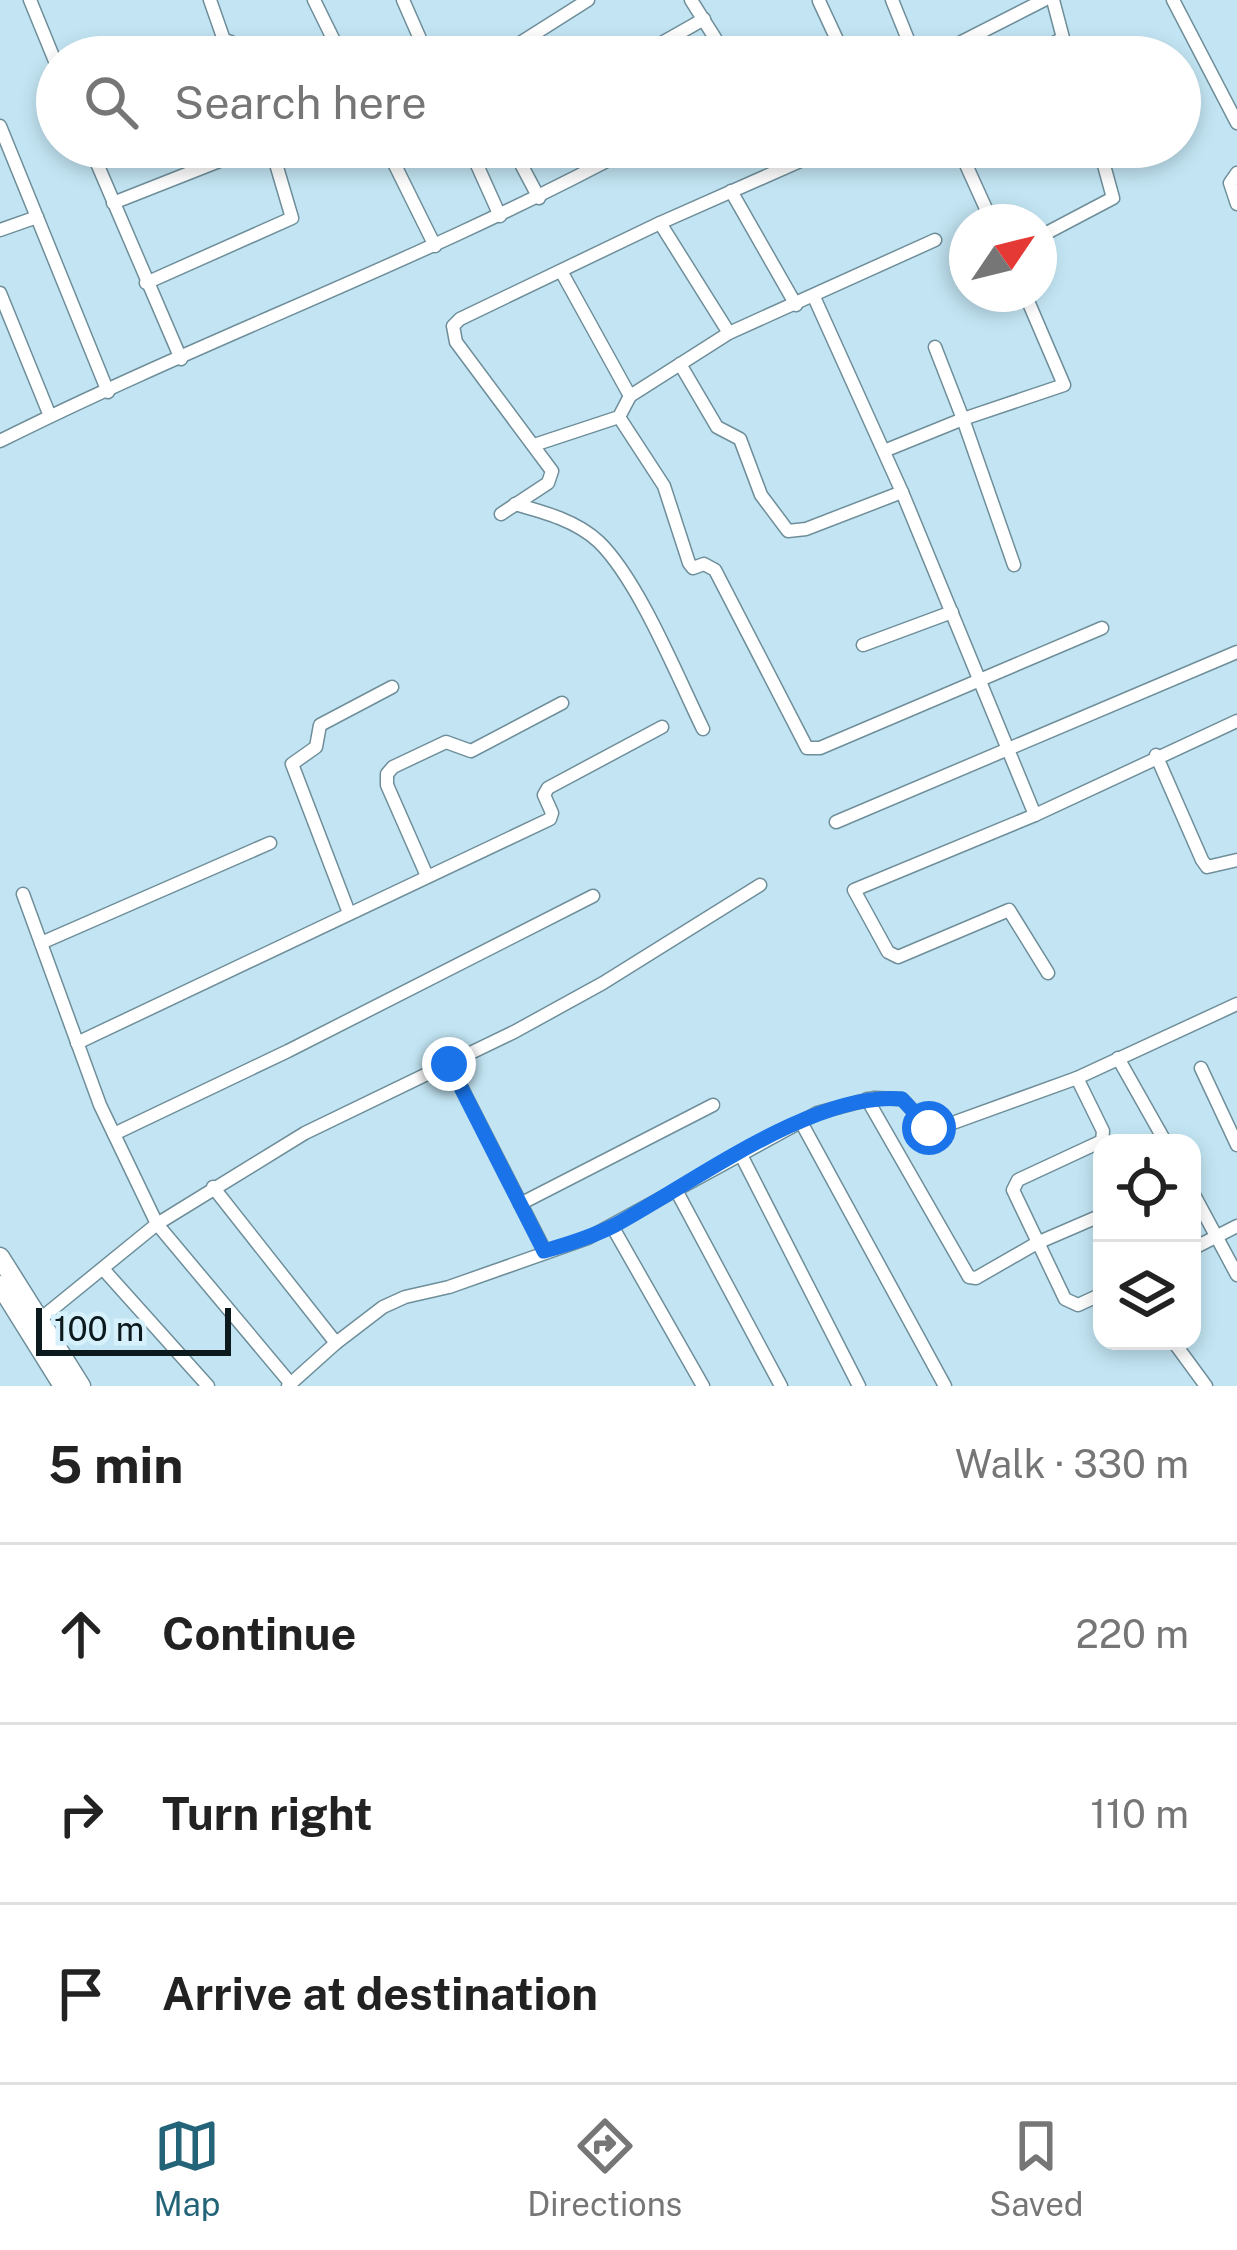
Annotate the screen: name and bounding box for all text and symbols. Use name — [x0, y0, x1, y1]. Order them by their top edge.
search box — [36, 36, 1201, 168]
icon: search — [78, 69, 144, 135]
text: Search here — [174, 76, 427, 129]
north arrow — [949, 204, 1057, 312]
route end — [422, 1037, 476, 1091]
route start — [902, 1101, 956, 1155]
map controls — [1093, 1134, 1201, 1350]
button: locate — [1093, 1134, 1201, 1242]
button: layers — [1093, 1242, 1201, 1350]
scale bar — [36, 1302, 231, 1355]
text: 100 m — [54, 1310, 144, 1348]
text: 5 min — [48, 1435, 184, 1494]
text: Walk · 330 m — [955, 1441, 1189, 1487]
icon: ahead — [48, 1601, 114, 1667]
text: Continue — [162, 1607, 356, 1660]
text: 220 m — [1075, 1611, 1189, 1657]
icon: right — [48, 1781, 114, 1847]
text: Turn right — [162, 1787, 373, 1840]
text: 110 m — [1090, 1791, 1189, 1837]
icon: arrive — [48, 1961, 114, 2027]
text: Arrive at destination — [162, 1967, 598, 2020]
tab: Map — [153, 2113, 220, 2223]
tab: Directions — [527, 2113, 682, 2223]
tab: Saved — [989, 2113, 1084, 2223]

